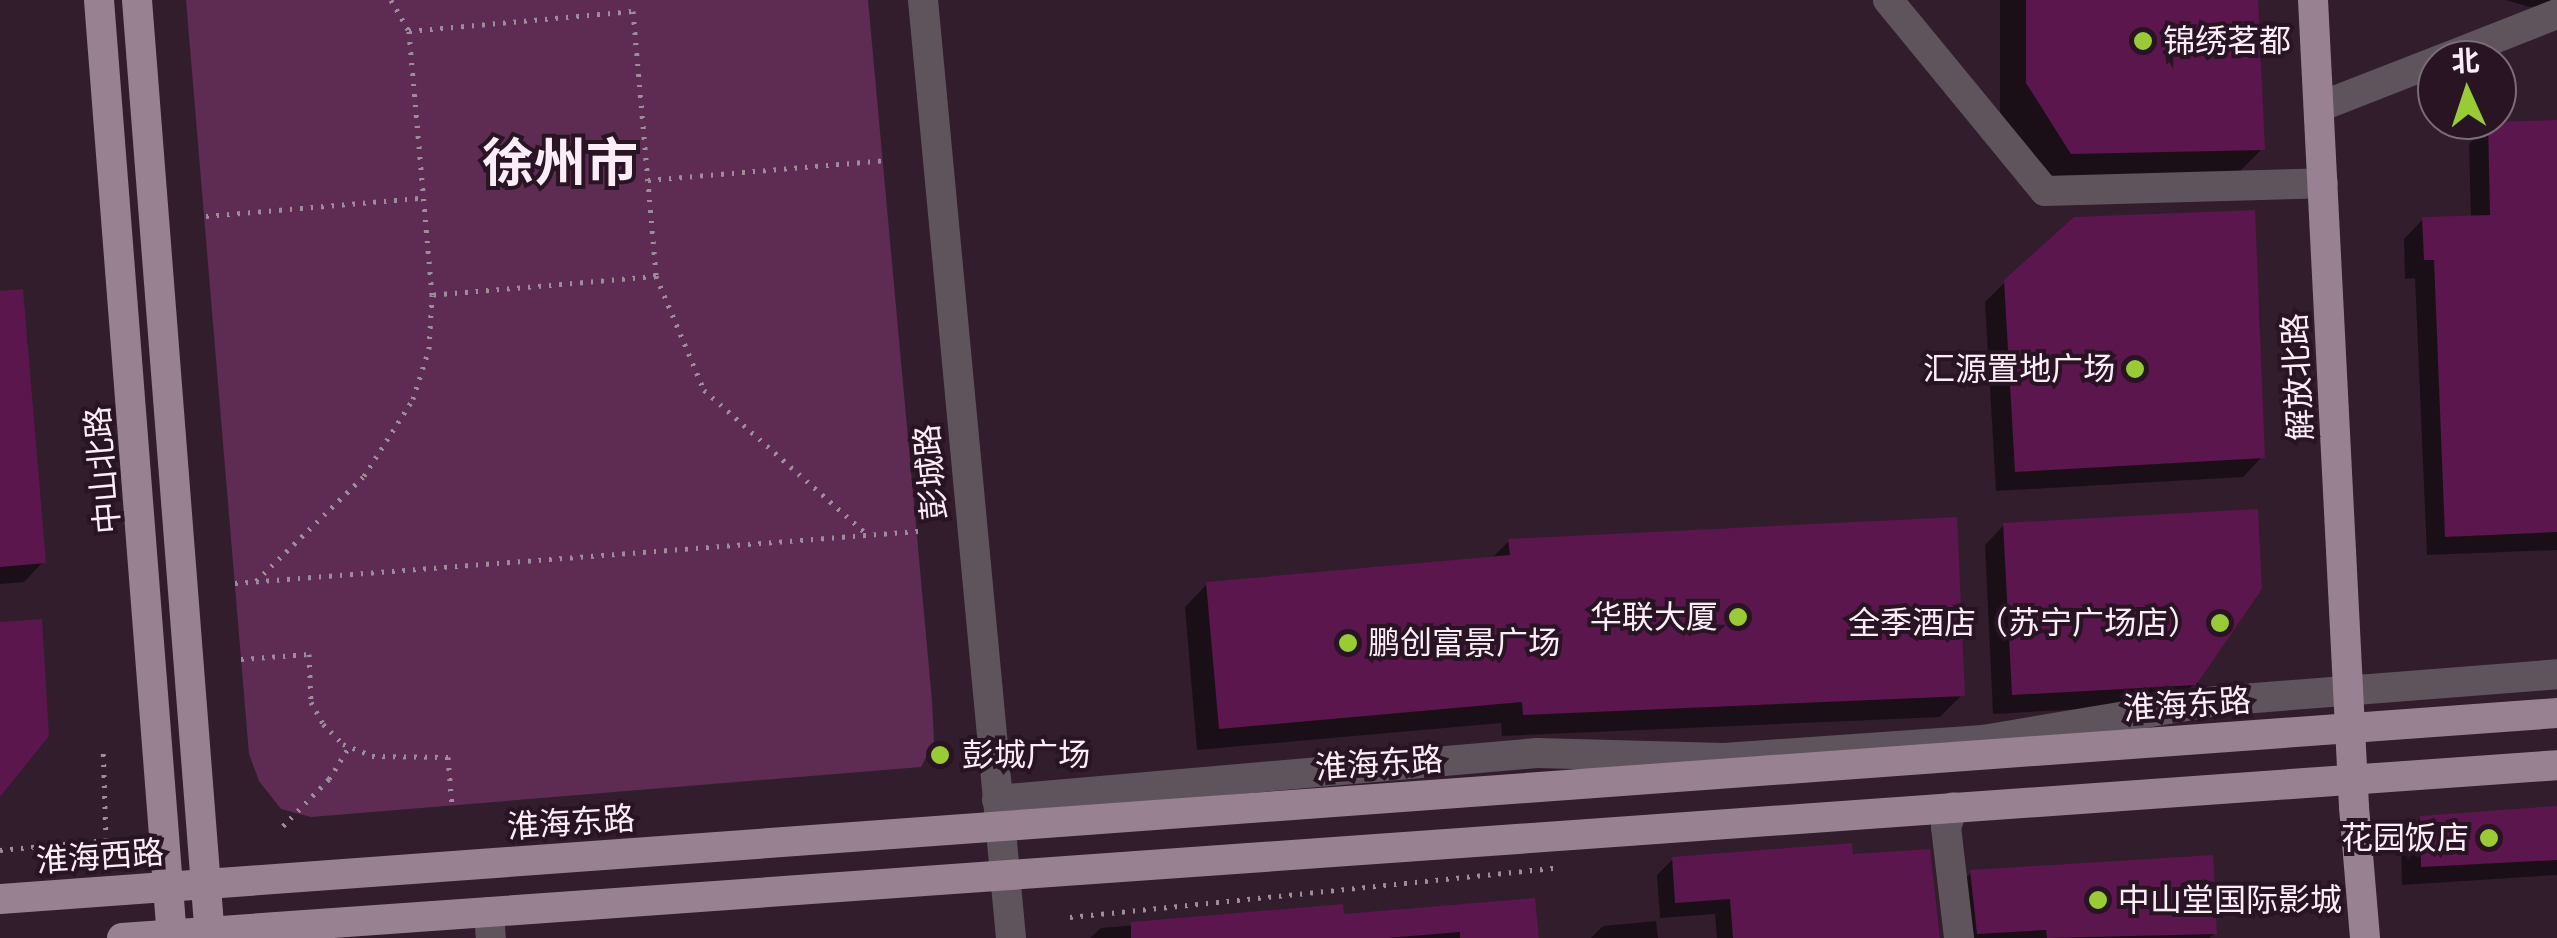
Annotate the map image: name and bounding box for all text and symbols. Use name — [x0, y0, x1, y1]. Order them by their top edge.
place label: 锦绣茗都 — [2163, 22, 2291, 60]
marker: 锦绣茗都 — [2132, 30, 2154, 52]
north arrow — [2417, 40, 2517, 140]
text: 北 — [2451, 44, 2480, 79]
district label: 徐州市 — [482, 133, 638, 195]
street label: 解放北路 — [2275, 312, 2321, 442]
place label: 汇源置地广场 — [1923, 350, 2115, 388]
marker: 汇源置地广场 — [2124, 358, 2146, 380]
street label: 中山北路 — [78, 405, 128, 535]
street label: 彭城路 — [908, 423, 954, 521]
place label: 华联大厦 — [1590, 598, 1718, 636]
place label: 全季酒店（苏宁广场店） — [1848, 604, 2200, 642]
marker: 华联大厦 — [1727, 606, 1749, 628]
marker: 全季酒店（苏宁广场店） — [2209, 612, 2231, 634]
place label: 鹏创富景广场 — [1368, 624, 1560, 662]
marker: 鹏创富景广场 — [1337, 632, 1359, 654]
street label: 淮海东路 — [2122, 681, 2252, 729]
place label: 彭城广场 — [962, 736, 1090, 774]
street label: 淮海东路 — [1314, 740, 1444, 788]
marker: 彭城广场 — [927, 742, 953, 768]
street label: 淮海东路 — [506, 799, 636, 847]
place label: 花园饭店 — [2341, 819, 2469, 857]
marker: 花园饭店 — [2478, 827, 2500, 849]
street label: 淮海西路 — [35, 833, 165, 881]
place label: 中山堂国际影城 — [2118, 881, 2342, 919]
marker: 中山堂国际影城 — [2087, 889, 2109, 911]

